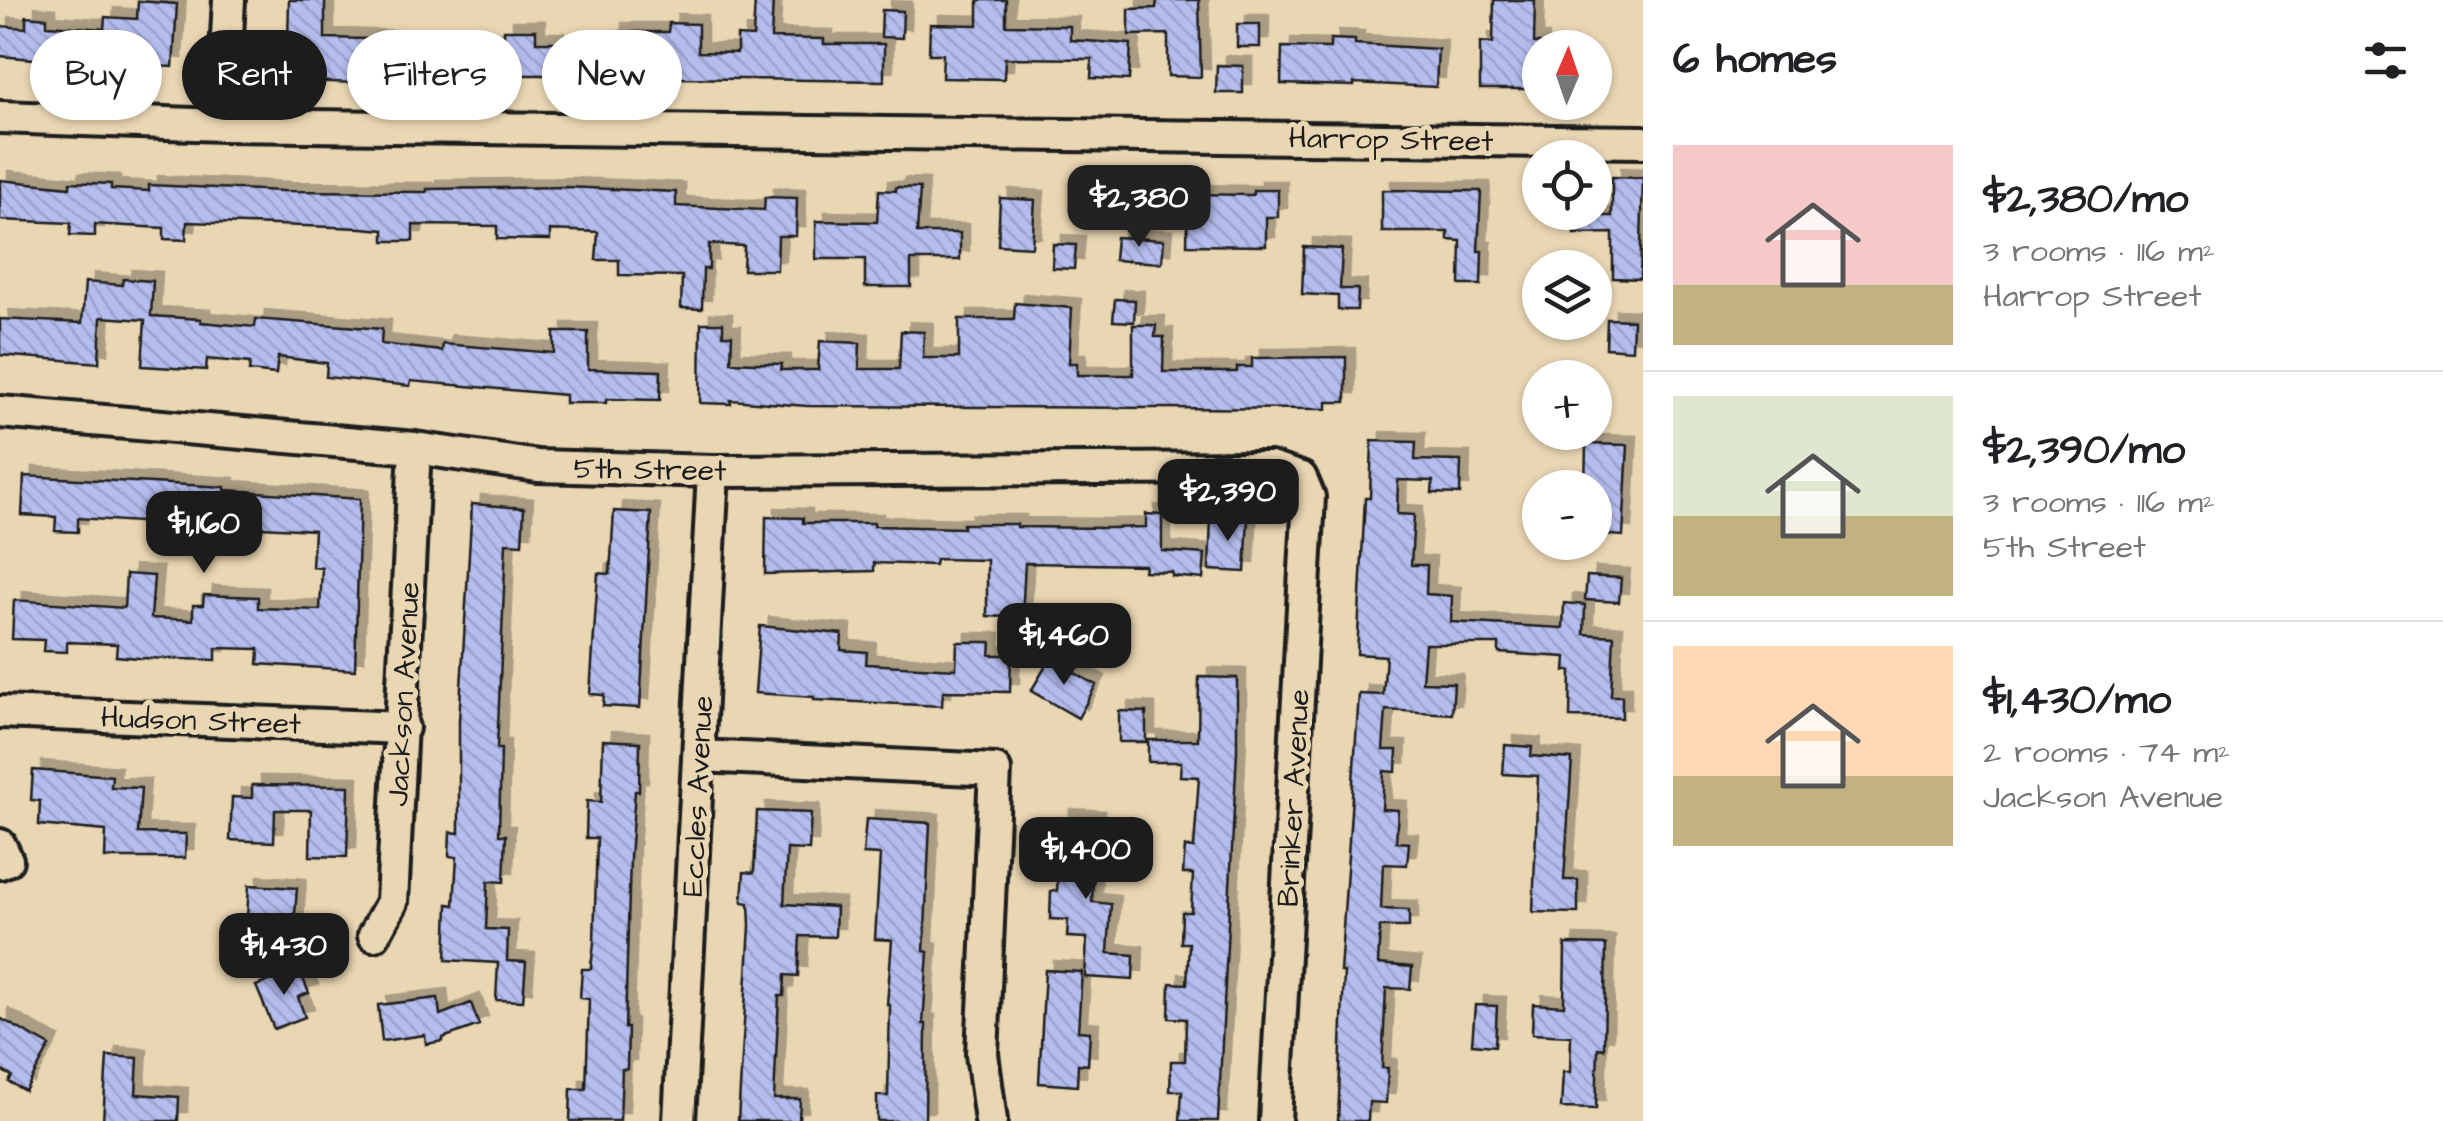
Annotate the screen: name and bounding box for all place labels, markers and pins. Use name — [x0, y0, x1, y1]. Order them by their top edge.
pin: $2,380 — [1058, 165, 1220, 250]
pin: $2,390 — [1147, 459, 1309, 544]
pin: $1,160 — [123, 491, 285, 576]
pin: $1,460 — [983, 603, 1145, 688]
pin: $1,400 — [1005, 817, 1167, 902]
pin: $1,430 — [203, 913, 365, 998]

